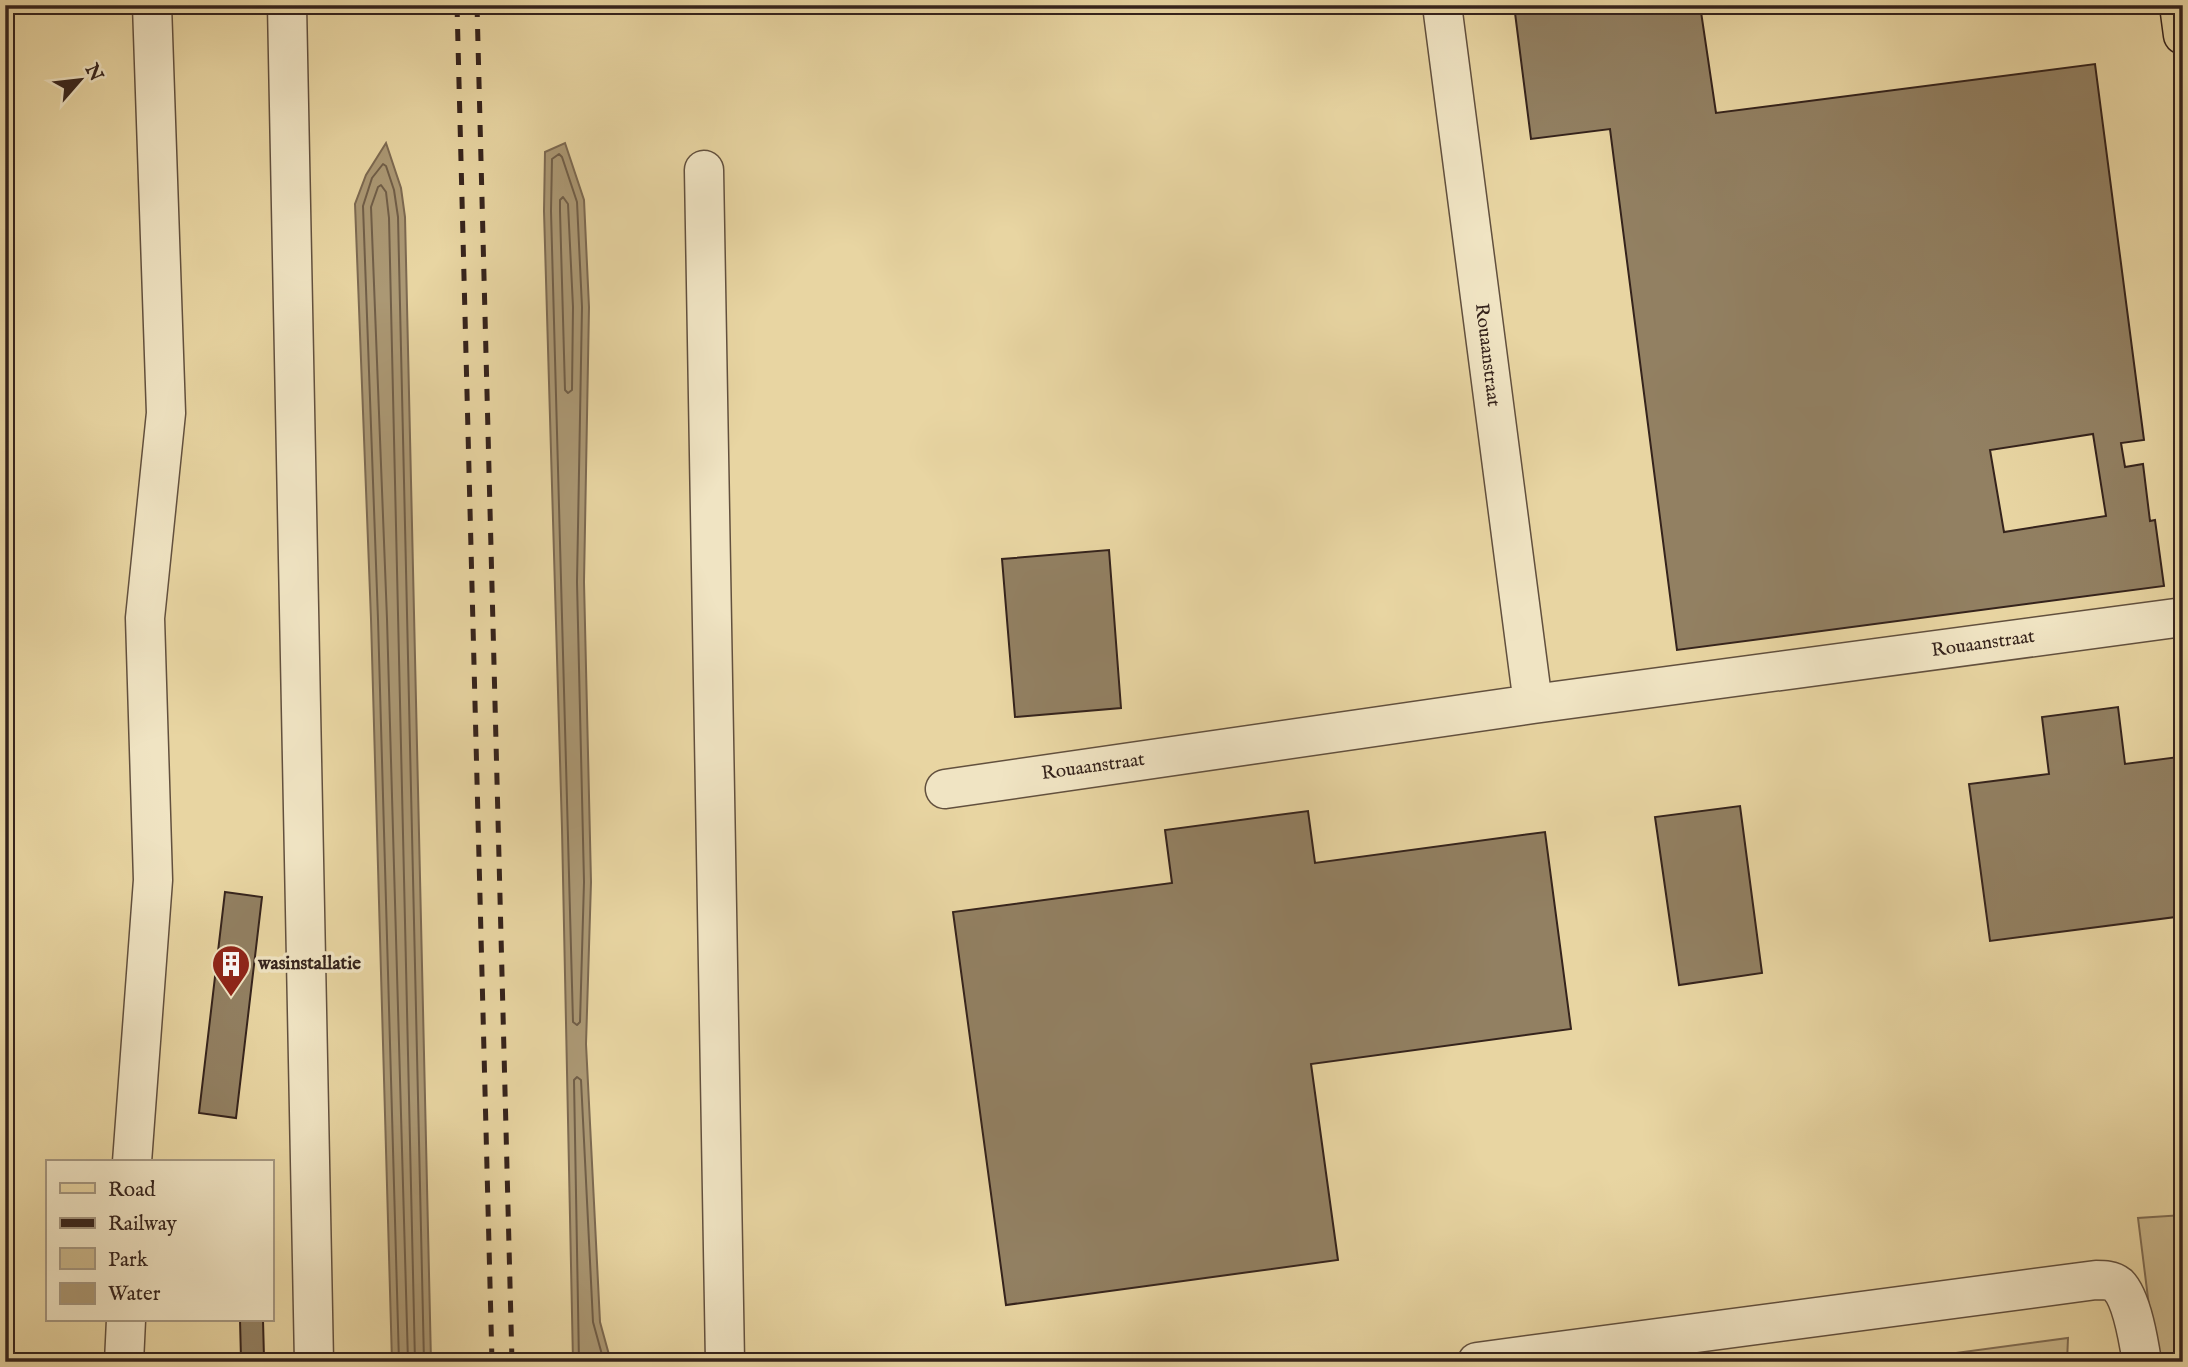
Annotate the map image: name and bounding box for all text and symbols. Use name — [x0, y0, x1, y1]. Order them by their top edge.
north arrow — [46, 46, 116, 116]
text: N — [78, 59, 108, 86]
street label: Rouaanstraat — [1469, 302, 1505, 409]
street label: Rouaanstraat — [1930, 625, 2037, 663]
street label: Rouaanstraat — [1040, 748, 1147, 786]
building icon: wasinstallatie — [210, 943, 252, 998]
place label: wasinstallatie — [257, 952, 361, 976]
legend — [46, 1160, 273, 1322]
text: Road — [108, 1177, 156, 1204]
text: Railway — [108, 1211, 178, 1238]
text: Park — [108, 1247, 149, 1274]
text: Water — [108, 1281, 161, 1308]

